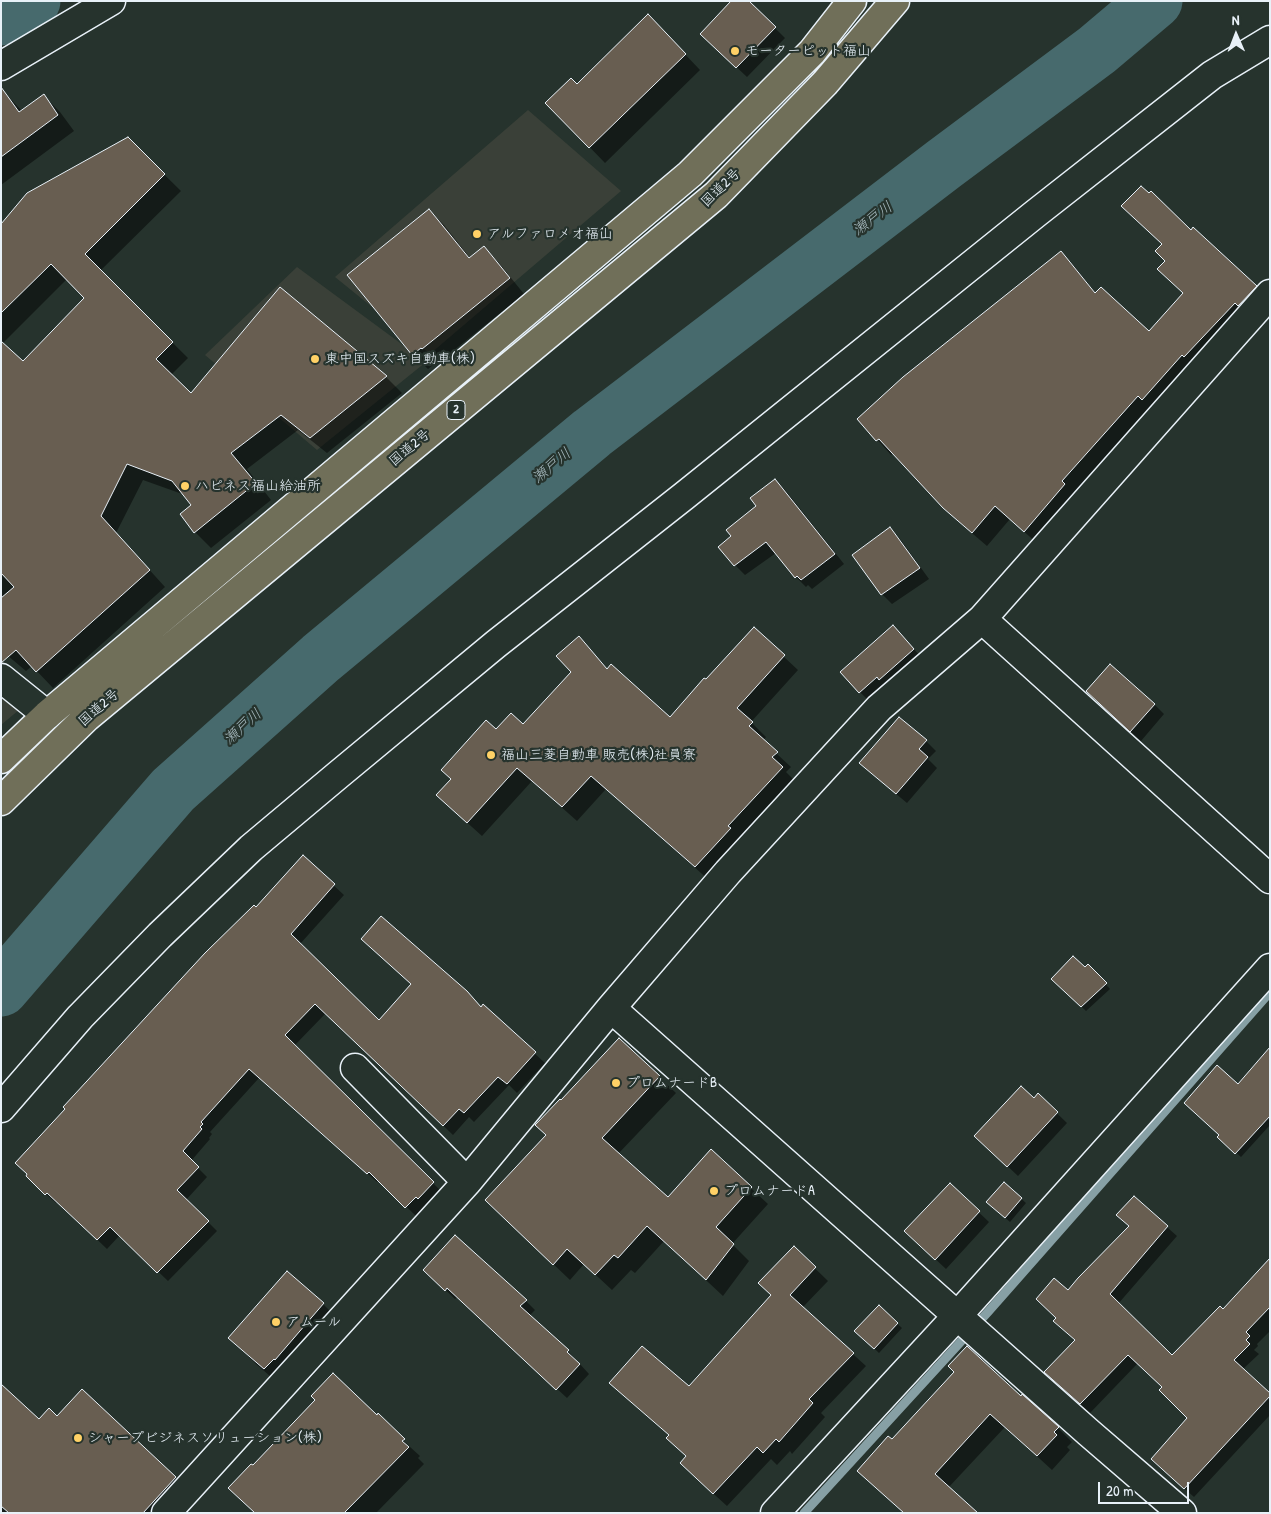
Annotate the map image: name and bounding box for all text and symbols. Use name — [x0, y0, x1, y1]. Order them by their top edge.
north arrow — [1211, 10, 1261, 60]
text: N — [1232, 10, 1240, 29]
place label: モーターピット福山 — [745, 43, 871, 59]
marker: モーターピット福山 — [729, 45, 741, 57]
street label: 国道2号 — [698, 165, 744, 211]
water label: 瀬戸川 — [850, 198, 896, 240]
place label: アルファロメオ福山 — [487, 226, 613, 242]
marker: アルファロメオ福山 — [471, 228, 483, 240]
place label: 東中国スズキ自動車(株) — [325, 351, 475, 367]
marker: 東中国スズキ自動車(株) — [309, 353, 321, 365]
road number: 2 — [447, 400, 465, 420]
street label: 国道2号 — [386, 426, 434, 470]
water label: 瀬戸川 — [529, 445, 575, 487]
place label: ハピネス福山給油所 — [195, 478, 321, 494]
marker: ハピネス福山給油所 — [179, 480, 191, 492]
street label: 国道2号 — [75, 686, 123, 730]
water label: 瀬戸川 — [220, 705, 266, 749]
place label: 福山三菱自動車 販売(株)社員寮 — [501, 747, 696, 763]
marker: 福山三菱自動車 販売(株)社員寮 — [485, 749, 497, 761]
place label: プロムナードB — [626, 1075, 717, 1091]
marker: プロムナードB — [610, 1077, 622, 1089]
place label: プロムナードA — [724, 1183, 815, 1199]
marker: プロムナードA — [708, 1185, 720, 1197]
place label: アムール — [286, 1314, 341, 1330]
marker: アムール — [270, 1316, 282, 1328]
place label: シャープビジネスソリューション(株) — [88, 1430, 322, 1446]
marker: シャープビジネスソリューション(株) — [72, 1432, 84, 1444]
scale bar — [1101, 1472, 1192, 1504]
text: 20 m — [1106, 1480, 1133, 1501]

